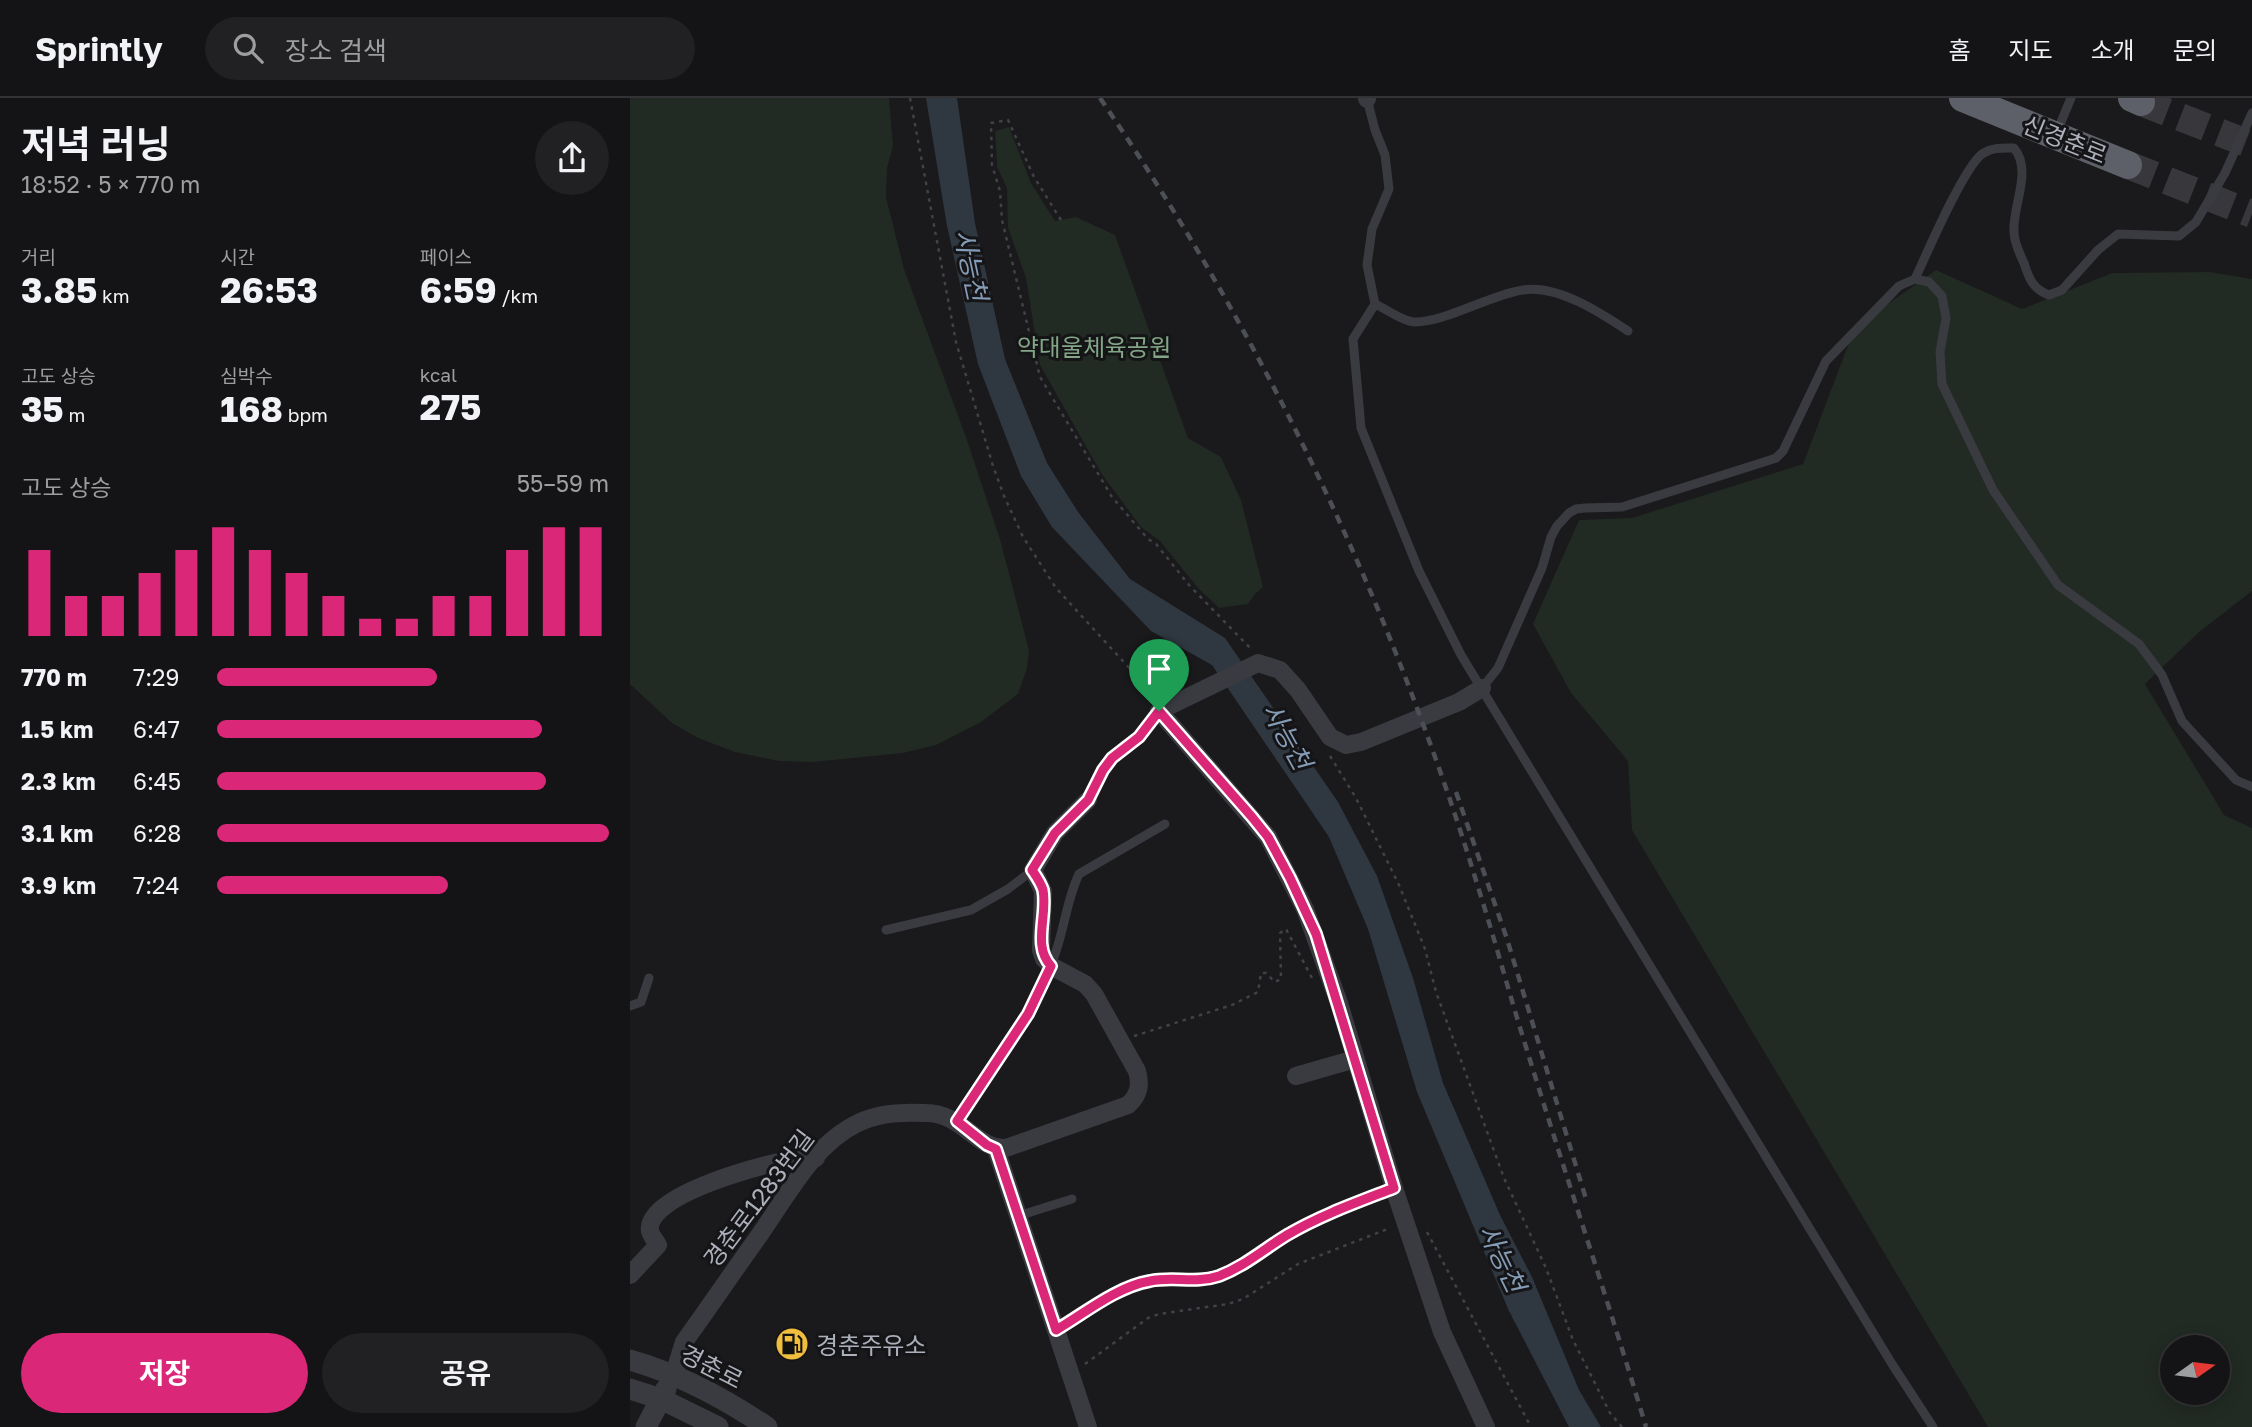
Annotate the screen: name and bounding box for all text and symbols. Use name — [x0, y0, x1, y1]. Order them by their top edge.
search box — [205, 17, 695, 80]
text: Sprintly — [35, 29, 163, 68]
icon: search — [229, 29, 267, 67]
text: 장소 검색 — [285, 35, 387, 66]
text: 홈 — [1948, 35, 1970, 64]
text: 지도 — [2008, 35, 2053, 64]
text: 소개 — [2091, 35, 2135, 64]
text: 문의 — [2173, 35, 2217, 64]
street label: 신경춘로 — [2019, 109, 2111, 169]
text: 저녁 러닝 — [21, 121, 170, 166]
button: share — [535, 121, 609, 195]
text: 18:52 · 5 × 770 m — [21, 170, 200, 198]
water label: 사능천 — [948, 227, 994, 306]
text: 거리 — [21, 245, 56, 268]
text: 시간 — [220, 245, 255, 268]
text: 페이스 — [420, 245, 472, 268]
text: 3.85 — [21, 269, 97, 311]
text: 26:53 — [220, 269, 318, 311]
text: 6:59 — [420, 269, 497, 311]
text: km — [97, 284, 130, 307]
text: /km — [497, 284, 538, 307]
park label: 약대울체육공원 — [1017, 332, 1171, 361]
text: kcal — [420, 363, 457, 386]
text: 고도 상승 — [21, 364, 96, 387]
text: 심박수 — [220, 364, 273, 387]
text: 275 — [420, 386, 481, 428]
text: 35 — [21, 388, 64, 430]
text: 168 — [220, 388, 283, 430]
text: m — [64, 403, 85, 426]
text: bpm — [283, 403, 328, 426]
text: 55–59 m — [517, 469, 609, 497]
text: 고도 상승 — [21, 473, 111, 501]
pin — [1129, 639, 1189, 711]
icon: arrive — [1140, 650, 1178, 688]
text: 770 m — [21, 663, 87, 691]
text: 7:29 — [133, 663, 179, 691]
water label: 사능천 — [1256, 697, 1319, 778]
text: 1.5 km — [21, 715, 93, 743]
text: 6:47 — [133, 715, 180, 743]
text: 2.3 km — [21, 767, 96, 795]
text: 6:45 — [133, 767, 181, 795]
text: 3.1 km — [21, 819, 93, 847]
text: 6:28 — [133, 819, 181, 847]
text: 3.9 km — [21, 871, 96, 899]
text: 7:24 — [133, 871, 179, 899]
street label: 경춘로1283번길 — [697, 1124, 819, 1272]
water label: 사능천 — [1472, 1219, 1533, 1300]
fuel station icon: 경춘주유소 — [773, 1325, 811, 1363]
place label: 경춘주유소 — [816, 1330, 926, 1359]
button: 저장 — [21, 1333, 308, 1413]
button: 공유 — [322, 1333, 609, 1413]
north arrow — [2160, 1335, 2230, 1405]
map controls — [2160, 1335, 2230, 1405]
street label: 경춘로 — [676, 1338, 748, 1394]

